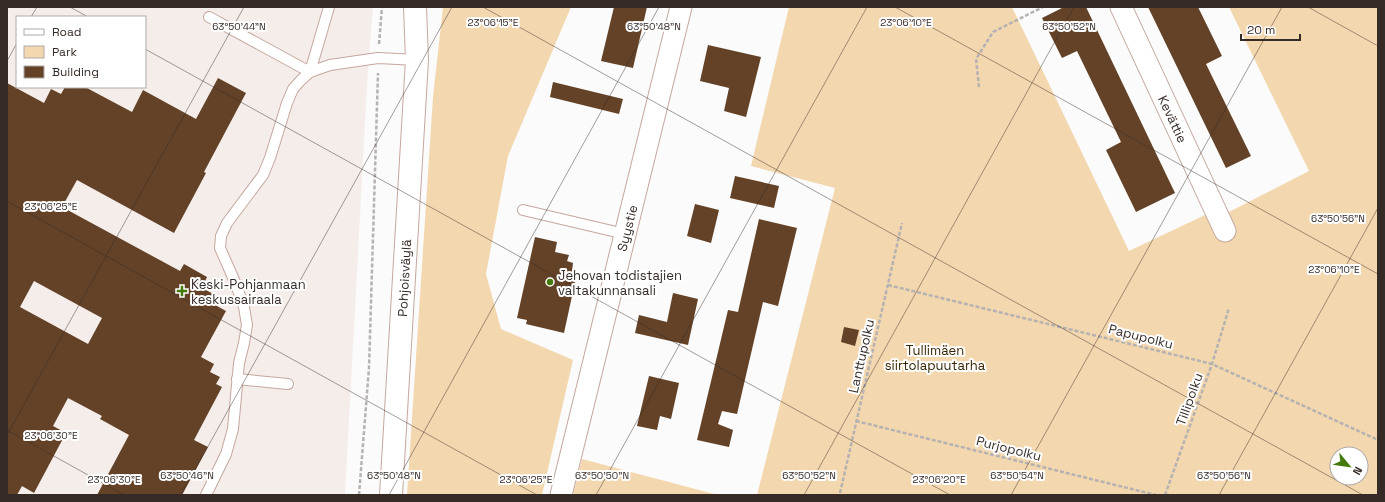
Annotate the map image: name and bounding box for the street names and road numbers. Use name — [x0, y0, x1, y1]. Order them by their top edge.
street label: Kevättie — [1154, 93, 1191, 146]
street label: Syystie — [613, 203, 641, 253]
street label: Pohjoisväylä — [394, 238, 415, 317]
street label: Lanttupolku — [845, 318, 878, 395]
street label: Papupolku — [1107, 320, 1175, 353]
street label: Tillipolku — [1172, 371, 1207, 428]
street label: Purjopolku — [975, 432, 1043, 465]

